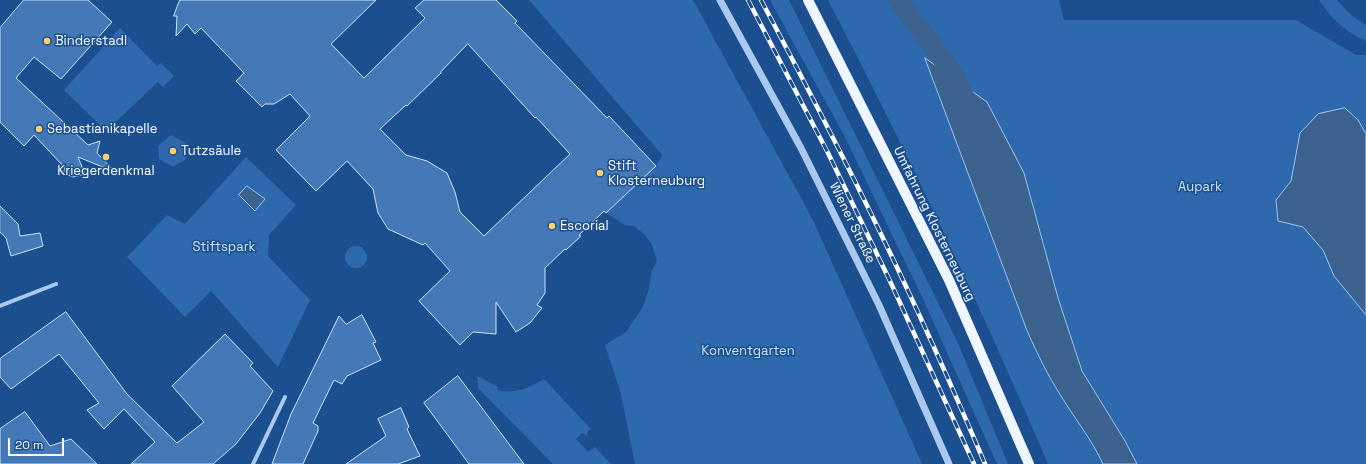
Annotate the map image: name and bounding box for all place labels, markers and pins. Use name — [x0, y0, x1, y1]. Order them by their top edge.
place label: Binderstadl — [55, 33, 127, 49]
marker: Binderstadl — [42, 36, 52, 46]
place label: Sebastianikapelle — [47, 121, 157, 137]
marker: Sebastianikapelle — [34, 124, 44, 134]
place label: Tutzsäule — [181, 143, 241, 159]
marker: Tutzsäule — [168, 146, 178, 156]
marker: Kriegerdenkmal — [101, 152, 111, 162]
place label: Stift Klosterneuburg — [608, 158, 705, 189]
place label: Kriegerdenkmal — [57, 163, 155, 179]
marker: Stift Klosterneuburg — [595, 168, 605, 178]
place label: Escorial — [560, 218, 609, 234]
marker: Escorial — [547, 221, 557, 231]

